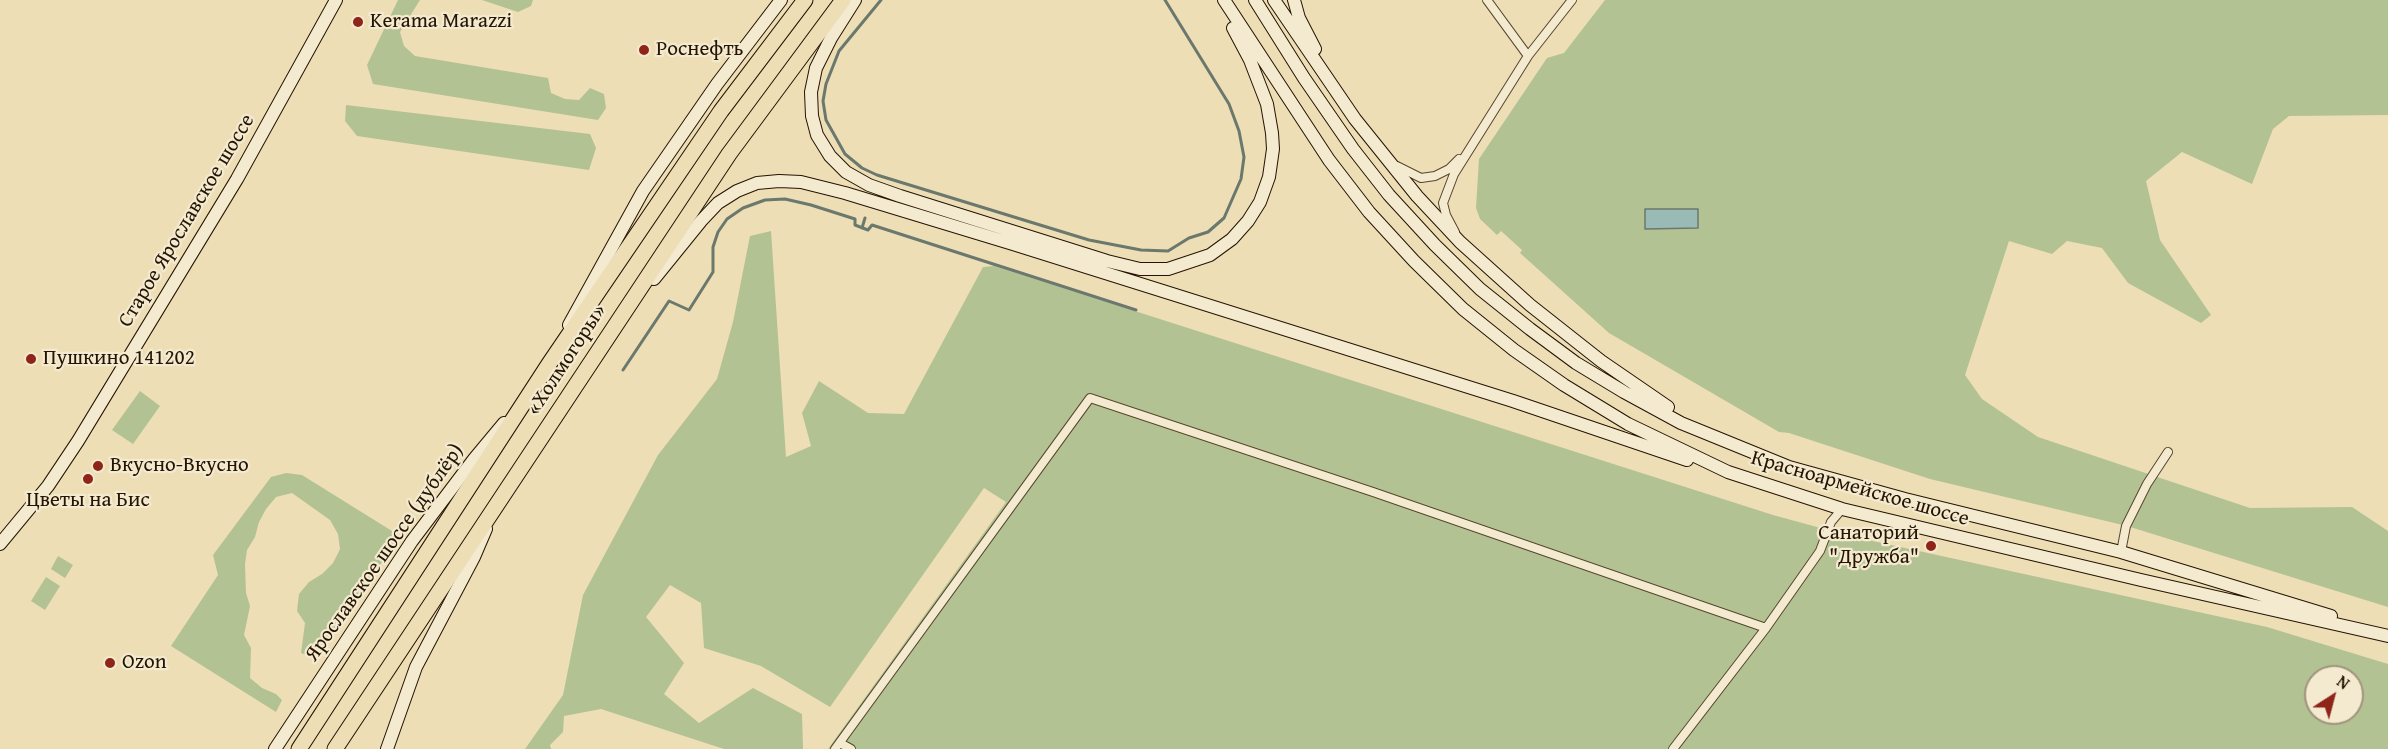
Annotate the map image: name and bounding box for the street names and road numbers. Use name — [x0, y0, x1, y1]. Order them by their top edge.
street label: Старое Ярославское шоссе — [113, 110, 261, 332]
street label: «Холмогоры» — [522, 300, 612, 420]
street label: Ярославское шоссе (дублёр) — [300, 439, 470, 667]
street label: Красноармейское шоссе — [1748, 446, 1972, 532]

